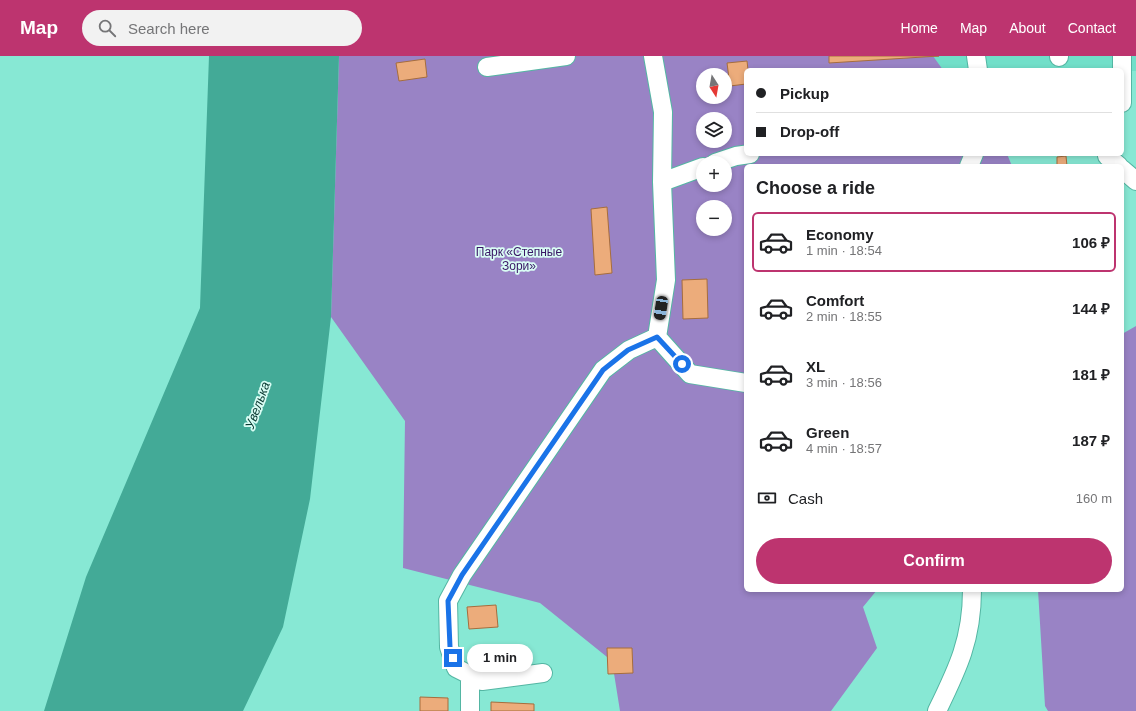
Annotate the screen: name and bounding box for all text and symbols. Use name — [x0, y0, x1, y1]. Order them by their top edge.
search box — [82, 10, 362, 46]
text: Map — [20, 17, 58, 38]
icon: search — [96, 17, 118, 39]
text: Search here — [128, 20, 210, 37]
text: Home — [901, 20, 938, 36]
text: Map — [960, 20, 987, 36]
text: About — [1009, 20, 1046, 36]
text: Contact — [1068, 20, 1116, 36]
north arrow — [696, 68, 732, 104]
map controls — [696, 68, 732, 236]
text: Pickup — [780, 85, 829, 102]
button: layers — [696, 112, 732, 148]
text: Drop-off — [780, 123, 839, 140]
button: + — [696, 156, 732, 192]
text: Choose a ride — [756, 178, 875, 198]
button: − — [696, 200, 732, 236]
icon: car — [758, 224, 794, 260]
text: Economy — [806, 226, 874, 243]
text: 106 ₽ — [1072, 234, 1110, 251]
text: 1 min · 18:54 — [806, 243, 882, 258]
park label: Парк «Степные Зори» — [476, 245, 563, 273]
icon: car — [758, 290, 794, 326]
text: Comfort — [806, 292, 864, 309]
car — [653, 295, 669, 321]
text: 144 ₽ — [1072, 300, 1110, 317]
text: 2 min · 18:55 — [806, 309, 882, 324]
route start — [673, 355, 691, 373]
icon: car — [758, 356, 794, 392]
text: XL — [806, 358, 825, 375]
text: 181 ₽ — [1072, 366, 1110, 383]
text: 3 min · 18:56 — [806, 375, 882, 390]
water label: Увелька — [242, 380, 273, 432]
icon: car — [758, 422, 794, 458]
text: Green — [806, 424, 849, 441]
text: 187 ₽ — [1072, 432, 1110, 449]
text: 4 min · 18:57 — [806, 441, 882, 456]
icon: cash — [756, 487, 778, 509]
text: Cash — [788, 490, 823, 507]
text: 160 m — [1076, 491, 1112, 506]
button: Confirm — [756, 538, 1112, 584]
callout: 1 min — [467, 644, 533, 672]
route end — [444, 649, 462, 667]
text: 1 min — [483, 650, 517, 665]

